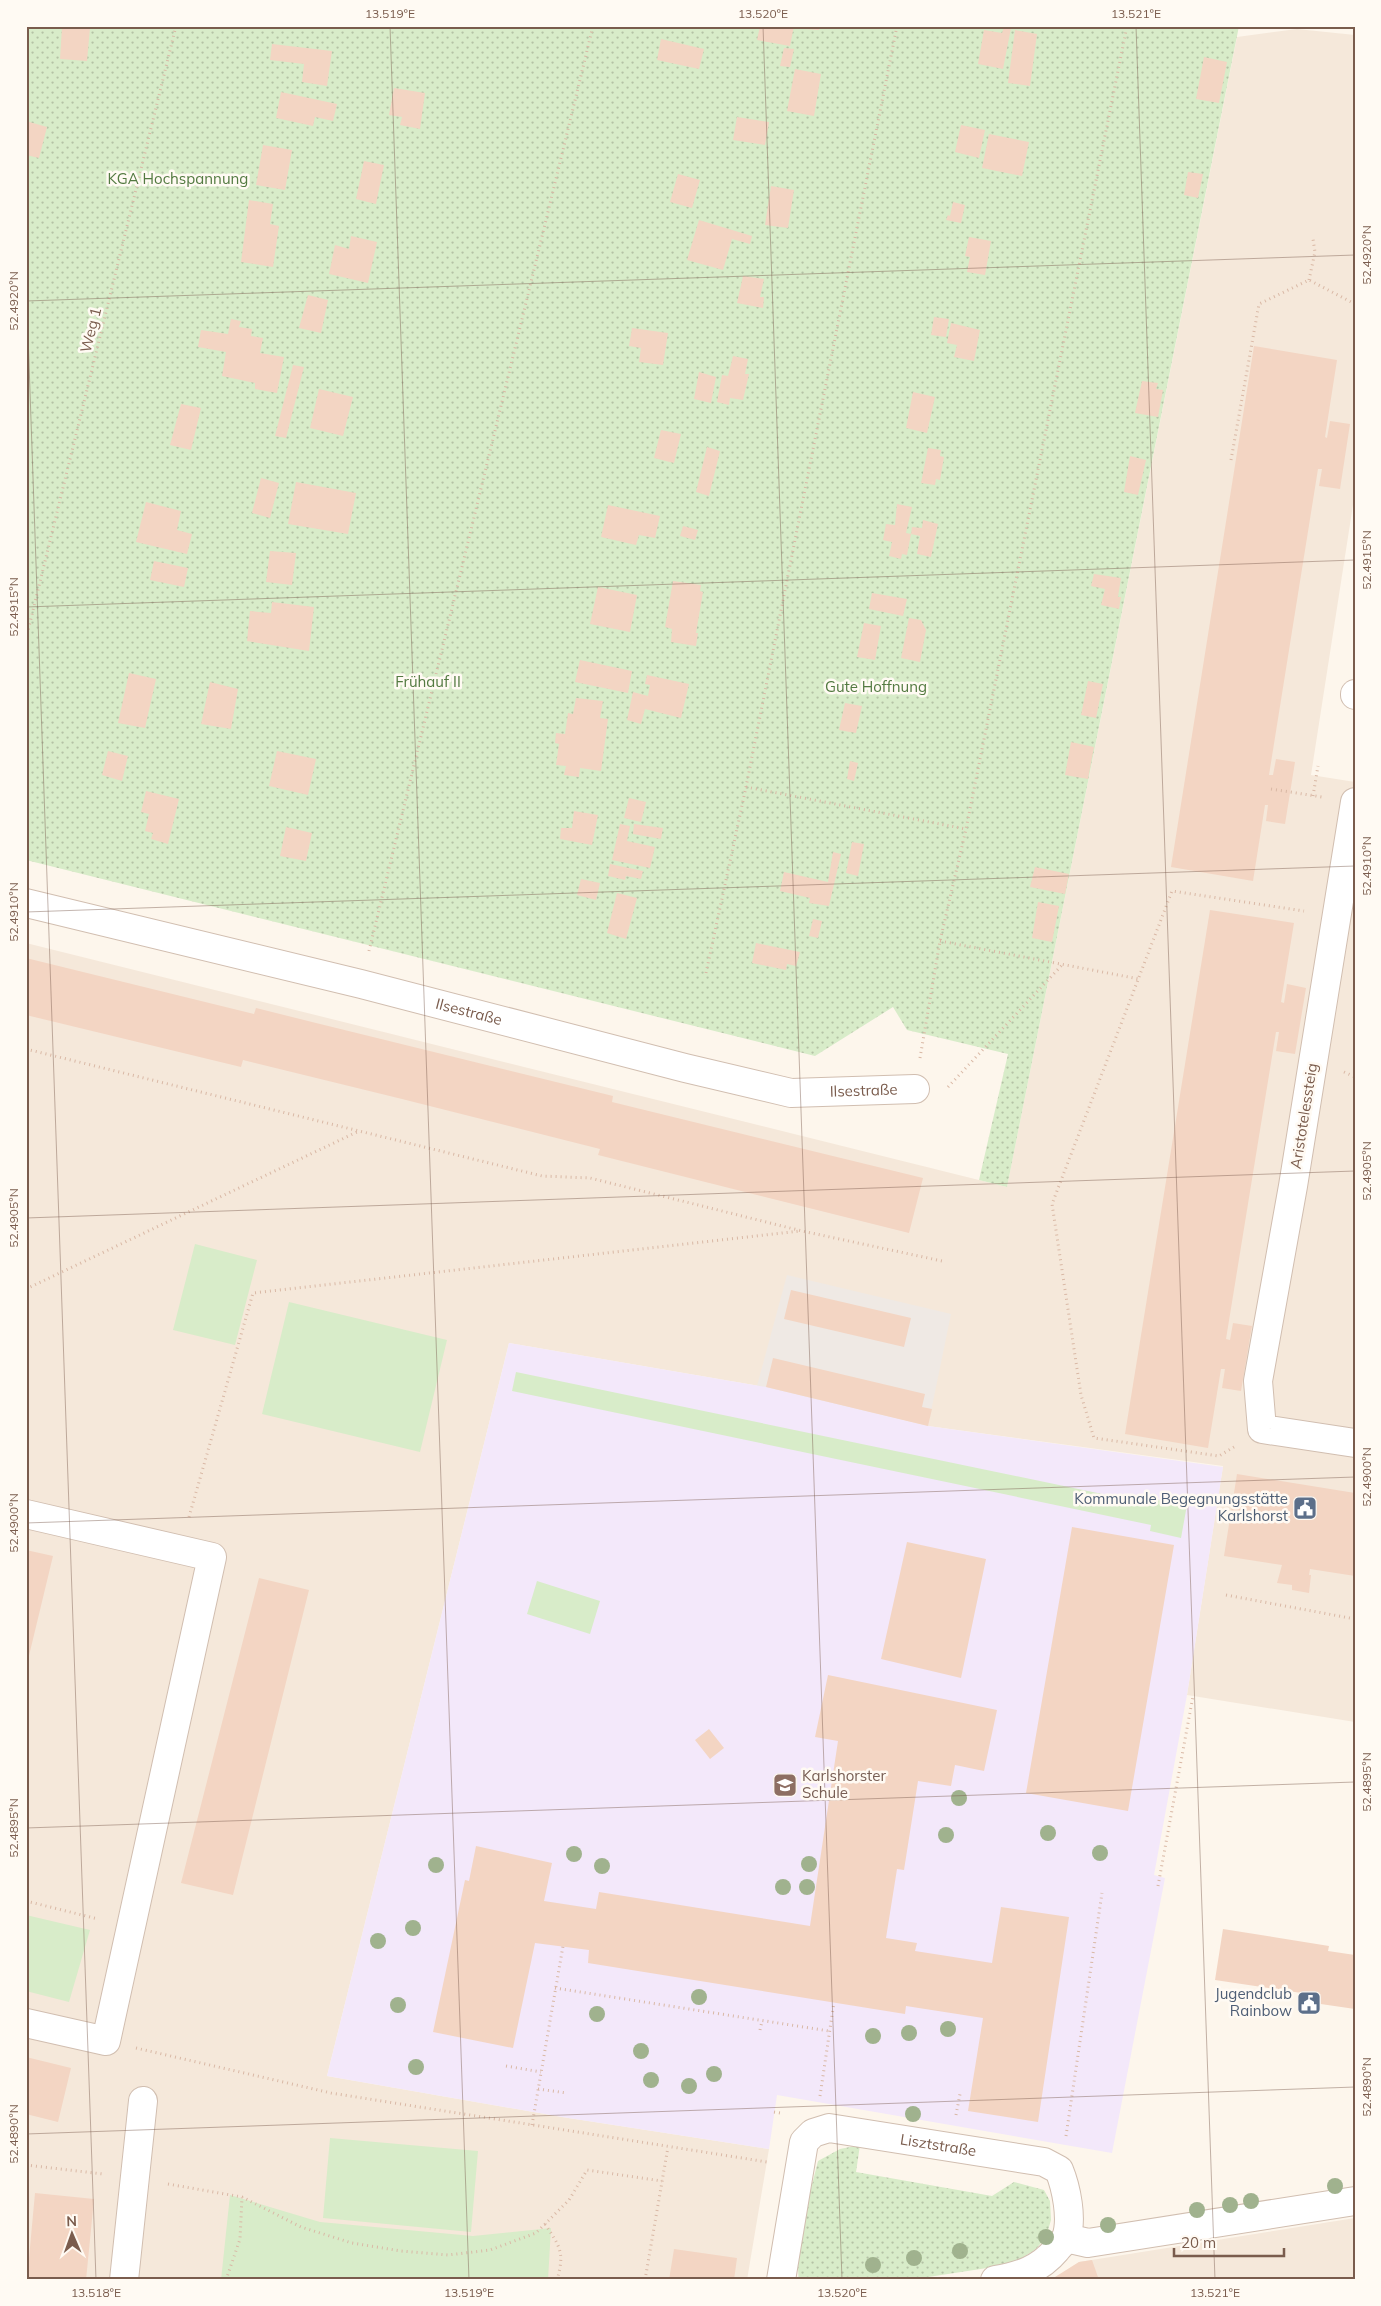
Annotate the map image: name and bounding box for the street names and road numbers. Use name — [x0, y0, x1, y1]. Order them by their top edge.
street label: Weg 1 — [76, 305, 105, 354]
street label: Ilsestraße — [434, 994, 504, 1029]
street label: Aristotelessteig — [1286, 1062, 1321, 1170]
street label: Ilsestraße — [829, 1080, 898, 1101]
street label: Lisztstraße — [899, 2129, 978, 2160]

